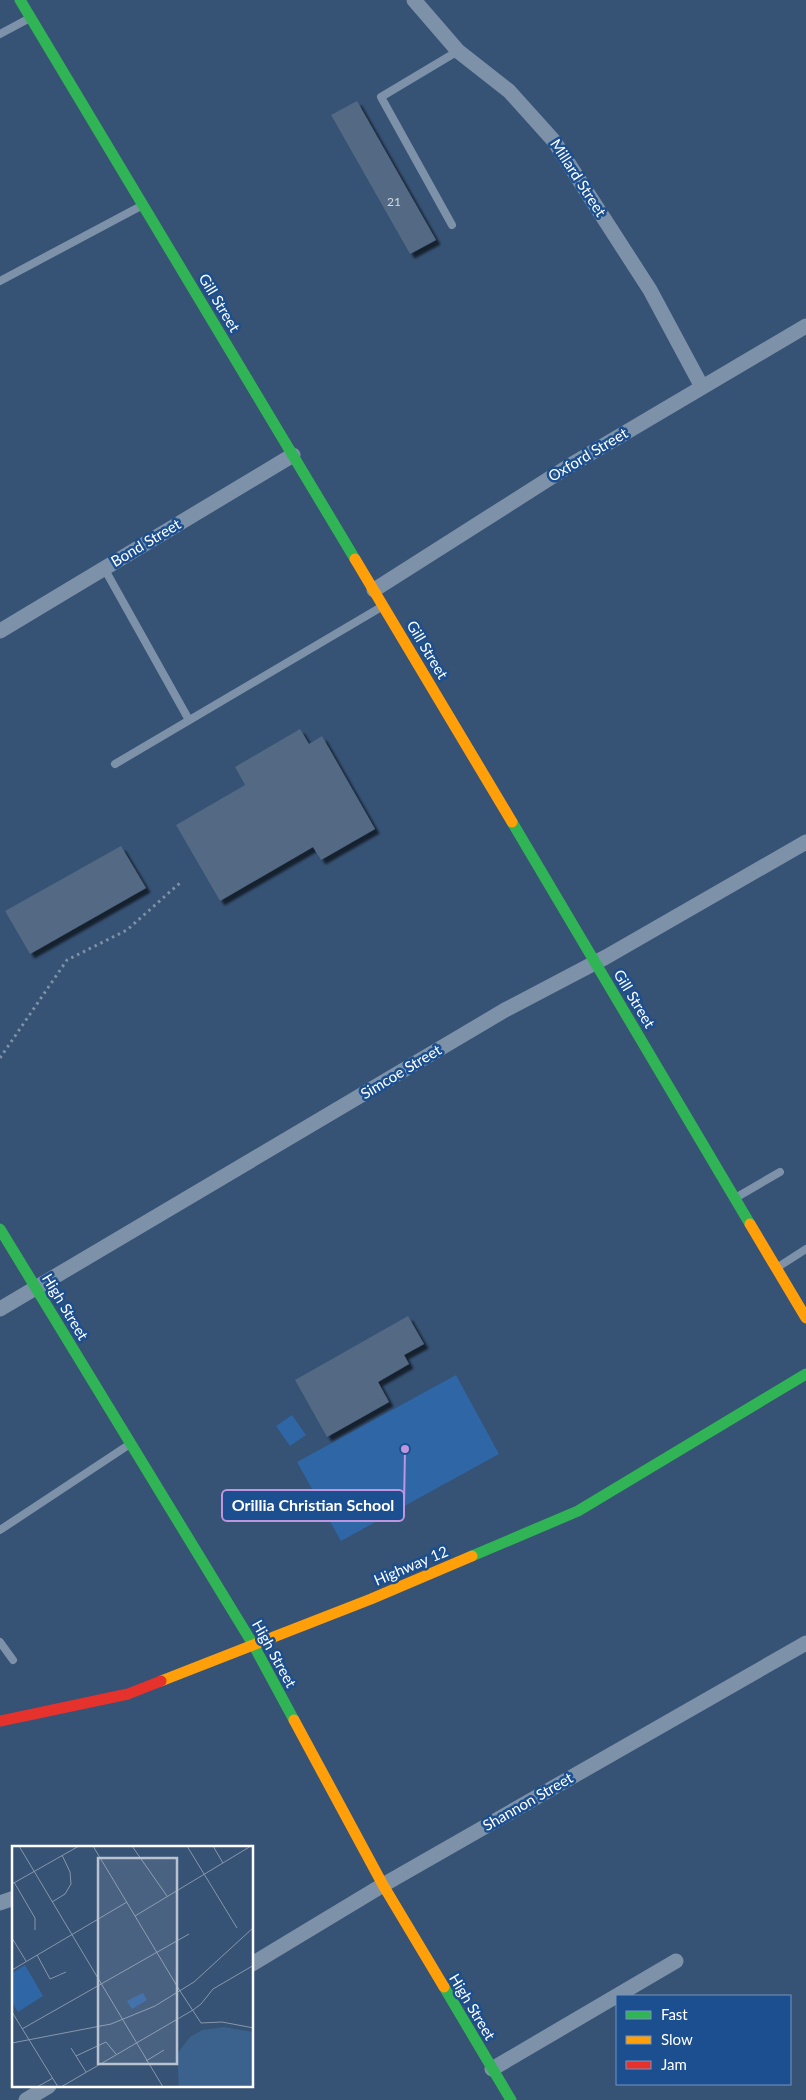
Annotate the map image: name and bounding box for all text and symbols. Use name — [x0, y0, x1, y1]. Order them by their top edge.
street label: Millard Street — [547, 135, 611, 220]
house number: 21 — [387, 194, 401, 209]
street label: Gill Street — [195, 270, 245, 335]
street label: Oxford Street — [544, 423, 631, 485]
street label: Bond Street — [107, 514, 184, 570]
street label: Gill Street — [403, 617, 453, 682]
street label: Gill Street — [610, 966, 660, 1031]
street label: Simcoe Street — [357, 1040, 445, 1102]
street label: High Street — [39, 1270, 93, 1344]
callout: Orillia Christian School — [222, 1490, 404, 1521]
text: Orillia Christian School — [232, 1495, 394, 1514]
street label: Highway 12 — [371, 1541, 450, 1589]
street label: High Street — [249, 1617, 301, 1691]
street label: Shannon Street — [479, 1768, 576, 1834]
inset map — [12, 1846, 254, 2088]
street label: High Street — [446, 1970, 500, 2044]
legend — [616, 1995, 791, 2085]
text: Fast — [661, 2005, 688, 2023]
text: Slow — [661, 2030, 693, 2048]
text: Jam — [661, 2055, 687, 2073]

